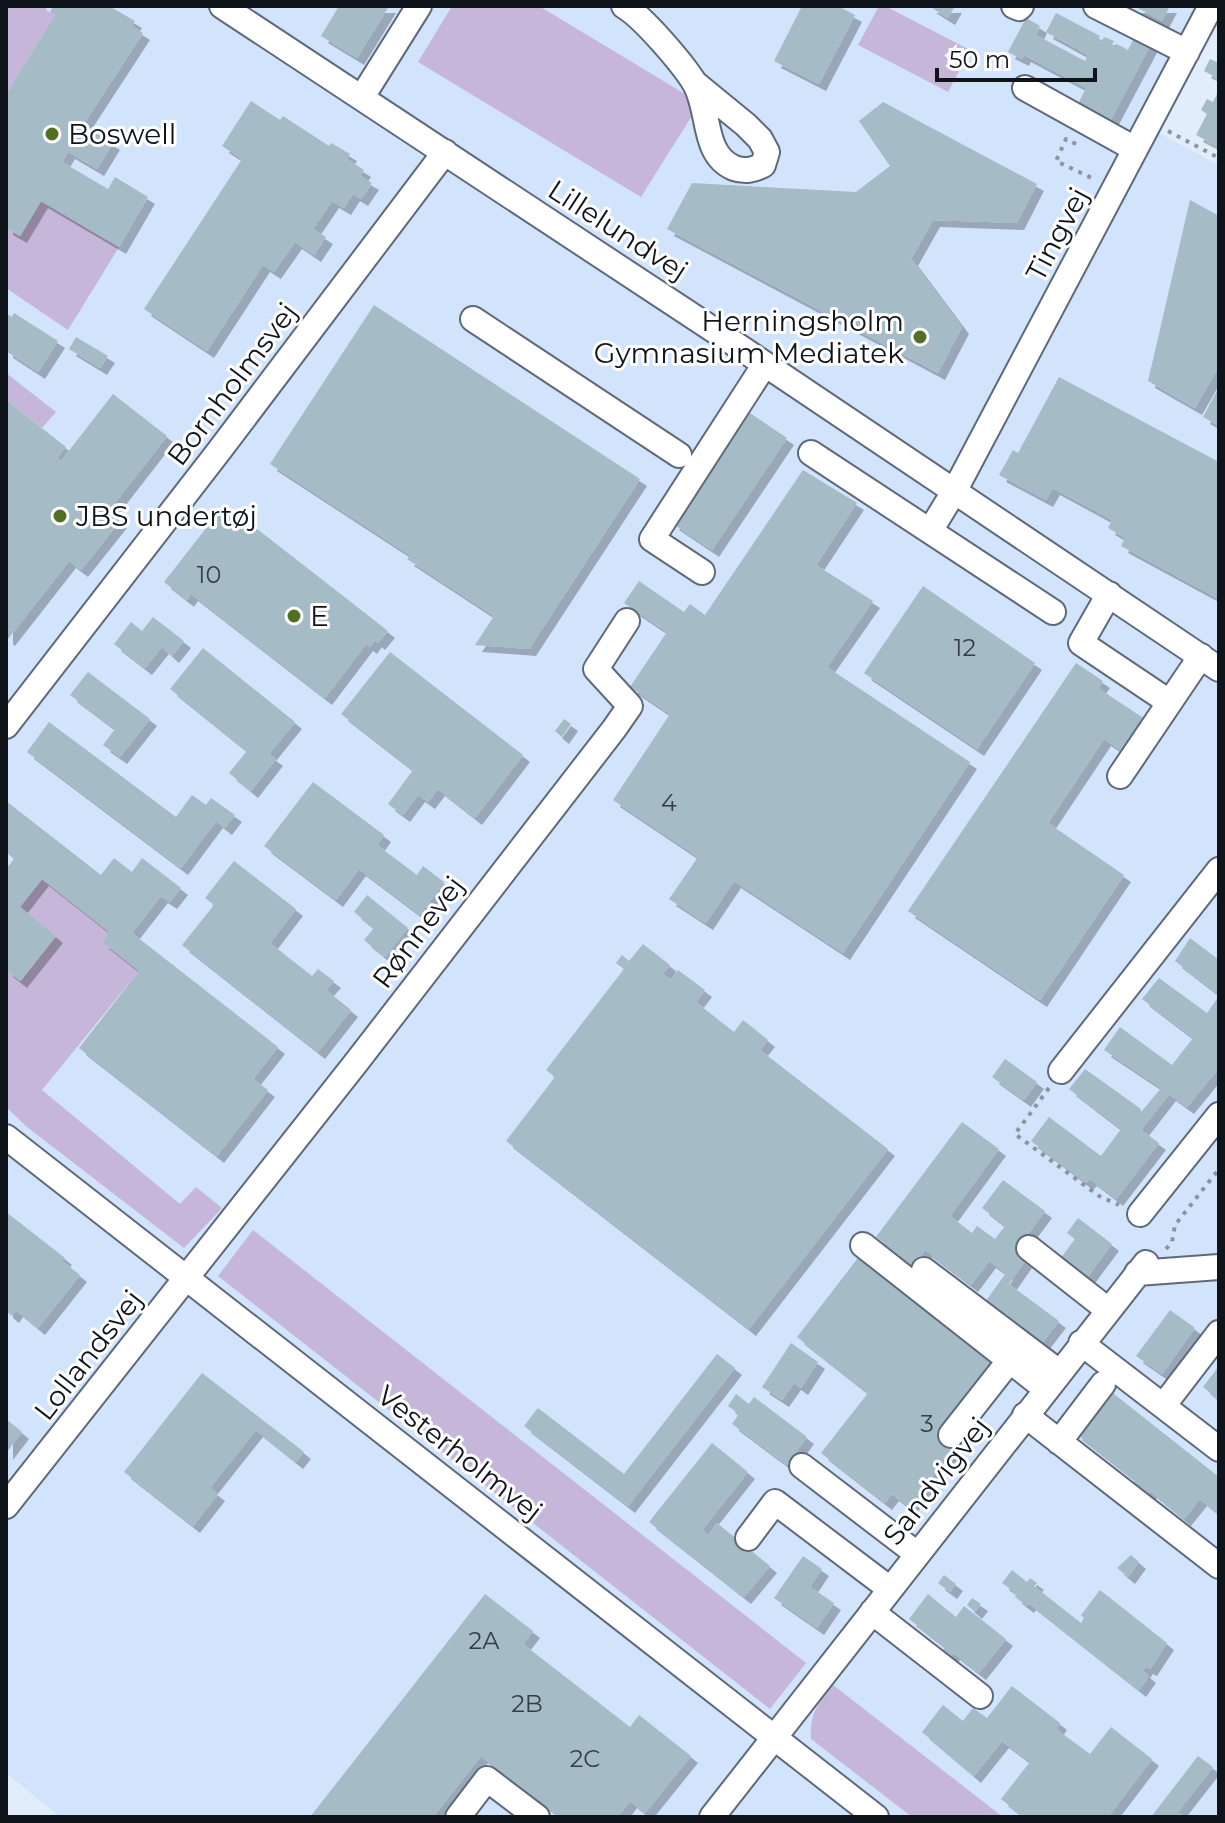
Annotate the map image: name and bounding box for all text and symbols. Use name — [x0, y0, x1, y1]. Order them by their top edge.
scale bar — [937, 32, 1095, 82]
text: 50 m — [949, 45, 1010, 74]
place label: Boswell — [68, 117, 176, 151]
marker: Boswell — [43, 125, 61, 143]
street label: Lillelundvej — [542, 172, 694, 288]
street label: Tingvej — [1018, 181, 1096, 287]
street label: Bornholmsvej — [160, 296, 304, 472]
place label: Herningsholm Gymnasium Mediatek — [594, 304, 904, 370]
marker: Herningsholm Gymnasium Mediatek — [911, 328, 929, 346]
place label: JBS undertøj — [75, 499, 257, 533]
marker: JBS undertøj — [51, 507, 69, 525]
house number: 10 — [197, 560, 221, 589]
place label: E — [310, 599, 329, 633]
marker: E — [285, 607, 303, 625]
house number: 12 — [954, 633, 976, 662]
house number: 4 — [661, 788, 677, 817]
street label: Rønnevej — [365, 869, 471, 995]
street label: Lollandsvej — [27, 1283, 149, 1427]
street label: Vesterholmvej — [371, 1378, 549, 1528]
house number: 3 — [920, 1409, 934, 1438]
street label: Sandvigvej — [876, 1410, 996, 1552]
house number: 2A — [469, 1626, 500, 1655]
house number: 2B — [511, 1689, 543, 1718]
house number: 2C — [570, 1744, 600, 1773]

